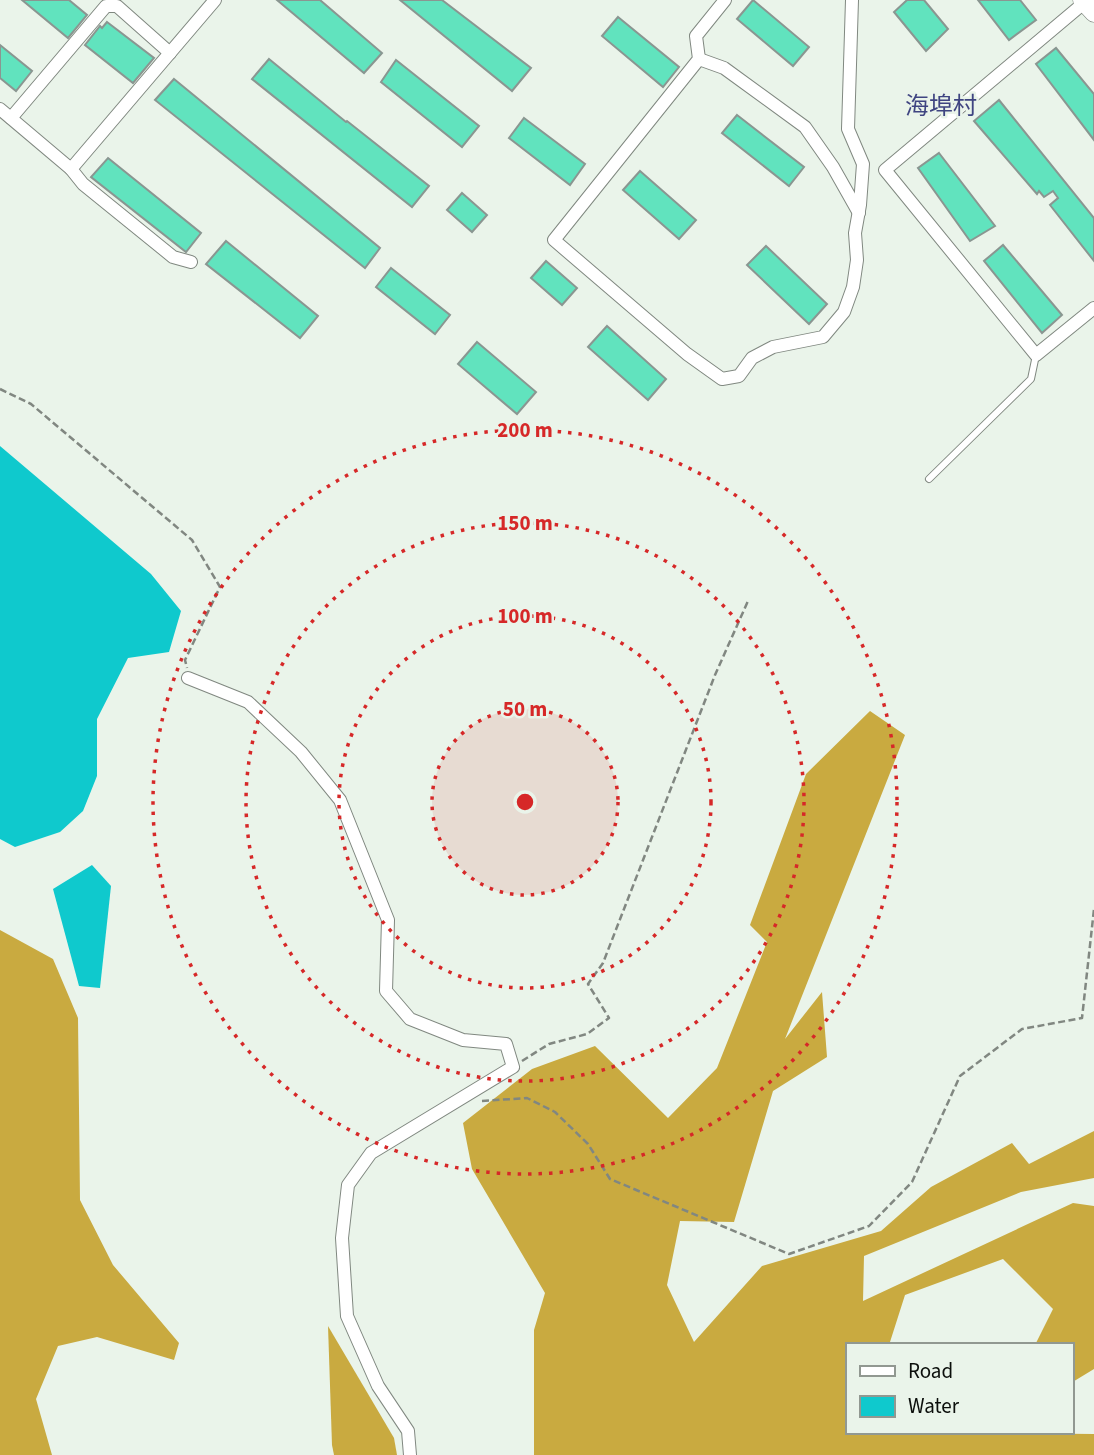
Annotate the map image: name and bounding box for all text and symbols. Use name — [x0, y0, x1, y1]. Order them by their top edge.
district label: 海埠村 — [905, 89, 977, 124]
text: 200 m — [497, 415, 553, 445]
text: 150 m — [497, 508, 553, 538]
text: 100 m — [497, 601, 553, 631]
text: 50 m — [503, 694, 547, 724]
centre of rings — [513, 790, 537, 814]
legend — [846, 1343, 1073, 1434]
text: Road — [908, 1356, 953, 1386]
text: Water — [908, 1391, 960, 1421]

